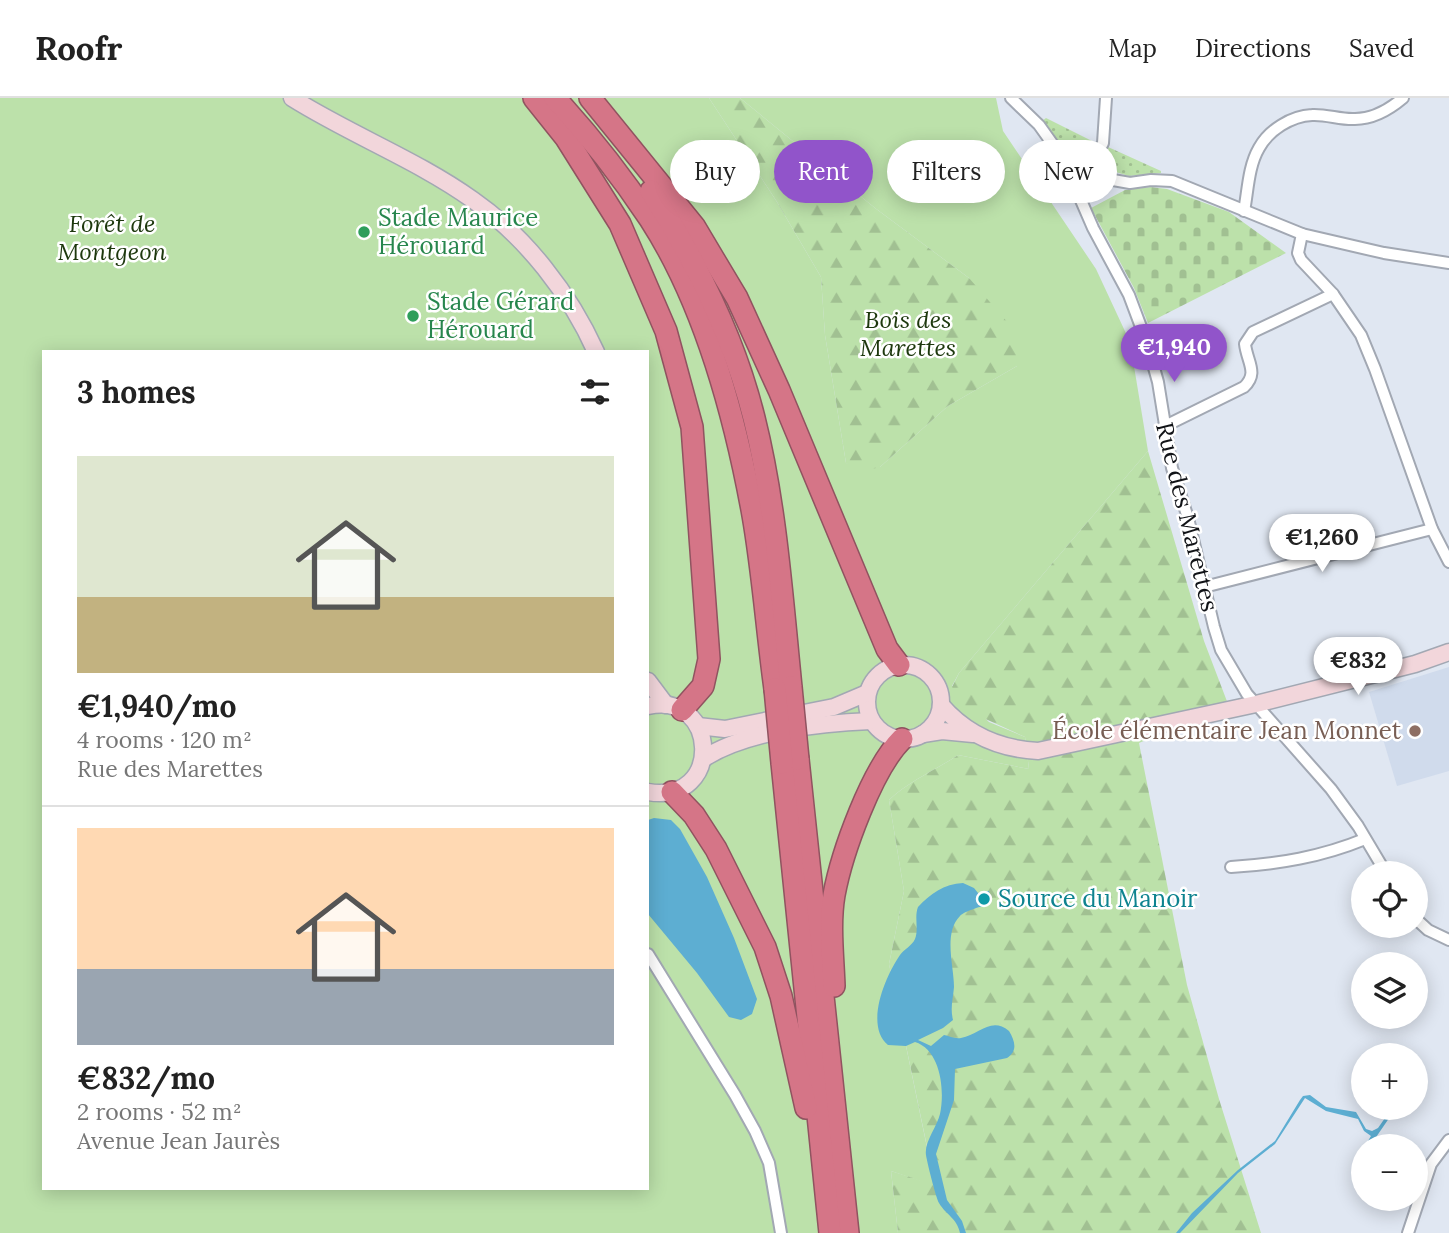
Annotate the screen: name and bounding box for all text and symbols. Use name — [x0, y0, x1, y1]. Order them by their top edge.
text: Roofr — [35, 27, 122, 69]
text: Map — [1108, 33, 1157, 64]
text: Directions — [1195, 33, 1311, 64]
text: Saved — [1349, 33, 1414, 64]
chip: Buy — [670, 140, 760, 203]
chip: Rent — [774, 140, 873, 203]
chip: Filters — [887, 140, 1005, 203]
chip: New — [1019, 140, 1117, 203]
place label: Stade Maurice Hérouard — [378, 202, 538, 261]
park label: Forêt de Montgeon — [58, 208, 167, 267]
marker: Stade Maurice Hérouard — [356, 224, 372, 240]
place label: Stade Gérard Hérouard — [427, 286, 574, 345]
park label: Bois des Marettes — [860, 304, 956, 363]
marker: Stade Gérard Hérouard — [405, 308, 421, 324]
pin: €1,940 — [1117, 324, 1231, 384]
text: €1,940 — [1137, 332, 1211, 361]
text: 3 homes — [77, 373, 196, 411]
icon: filters — [576, 373, 614, 411]
street label: Rue des Marettes — [1149, 419, 1226, 615]
icon: home — [283, 502, 409, 628]
pin: €1,260 — [1265, 514, 1379, 574]
text: €1,260 — [1285, 522, 1359, 551]
pin: €832 — [1317, 638, 1399, 697]
text: €832 — [1330, 645, 1386, 674]
text: €1,940/mo — [77, 687, 236, 725]
place label: École élémentaire Jean Monnet — [1052, 715, 1402, 746]
marker: École élémentaire Jean Monnet — [1407, 723, 1423, 739]
text: 4 rooms · 120 m² — [77, 725, 252, 754]
text: Rue des Marettes — [77, 754, 263, 783]
map controls — [1351, 861, 1428, 1211]
button: locate — [1351, 861, 1428, 938]
icon: home — [283, 874, 409, 1000]
place label: Source du Manoir — [998, 883, 1198, 914]
marker: Source du Manoir — [976, 891, 992, 907]
button: layers — [1351, 952, 1428, 1029]
button: + — [1351, 1043, 1428, 1120]
text: €832/mo — [77, 1059, 215, 1097]
text: 2 rooms · 52 m² — [77, 1097, 242, 1126]
text: Avenue Jean Jaurès — [77, 1126, 280, 1155]
button: − — [1351, 1134, 1428, 1211]

